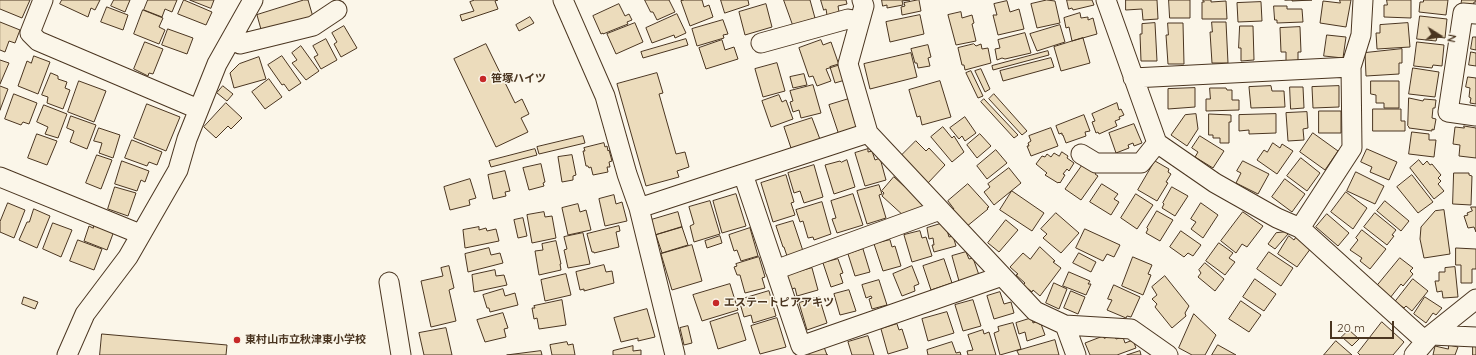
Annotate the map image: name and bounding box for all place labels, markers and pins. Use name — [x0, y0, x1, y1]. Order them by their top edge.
place label: 笹塚ハイツ — [491, 72, 546, 86]
marker: 笹塚ハイツ — [478, 74, 488, 84]
place label: エステートピアアキツ — [724, 296, 834, 310]
marker: エステートピアアキツ — [711, 298, 721, 308]
place label: 東村山市立秋津東小学校 — [245, 333, 366, 347]
marker: 東村山市立秋津東小学校 — [232, 335, 242, 345]

